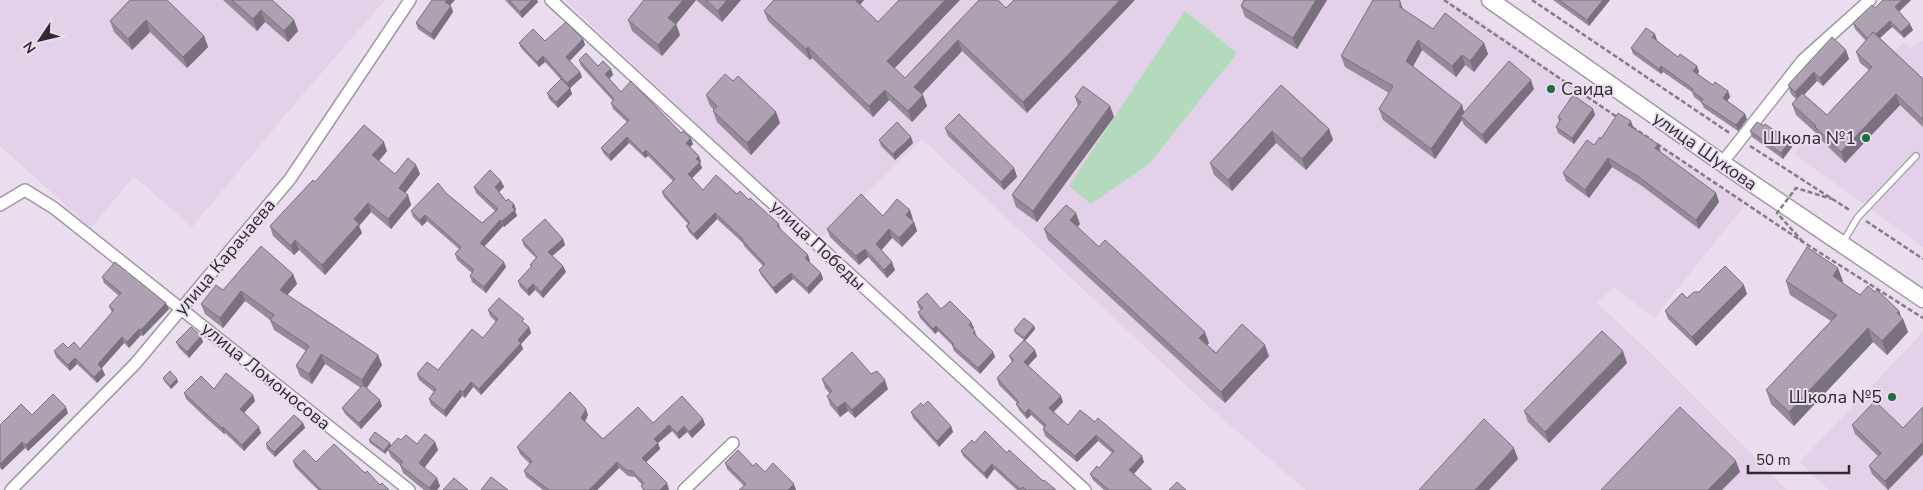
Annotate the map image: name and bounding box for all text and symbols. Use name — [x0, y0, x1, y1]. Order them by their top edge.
north arrow — [15, 15, 65, 65]
text: N — [19, 37, 41, 57]
place label: Саида — [1561, 77, 1614, 101]
marker: Саида — [1545, 83, 1557, 95]
street label: улица Шукова — [1648, 106, 1762, 196]
place label: Школа №1 — [1763, 126, 1856, 150]
marker: Школа №1 — [1860, 132, 1872, 144]
street label: улица Карачаева — [169, 194, 281, 320]
street label: улица Победы — [765, 194, 871, 296]
street label: улица Ломоносова — [197, 317, 335, 435]
place label: Школа №5 — [1789, 385, 1882, 409]
marker: Школа №5 — [1886, 391, 1898, 403]
scale bar — [1748, 442, 1849, 474]
text: 50 m — [1756, 450, 1791, 470]

